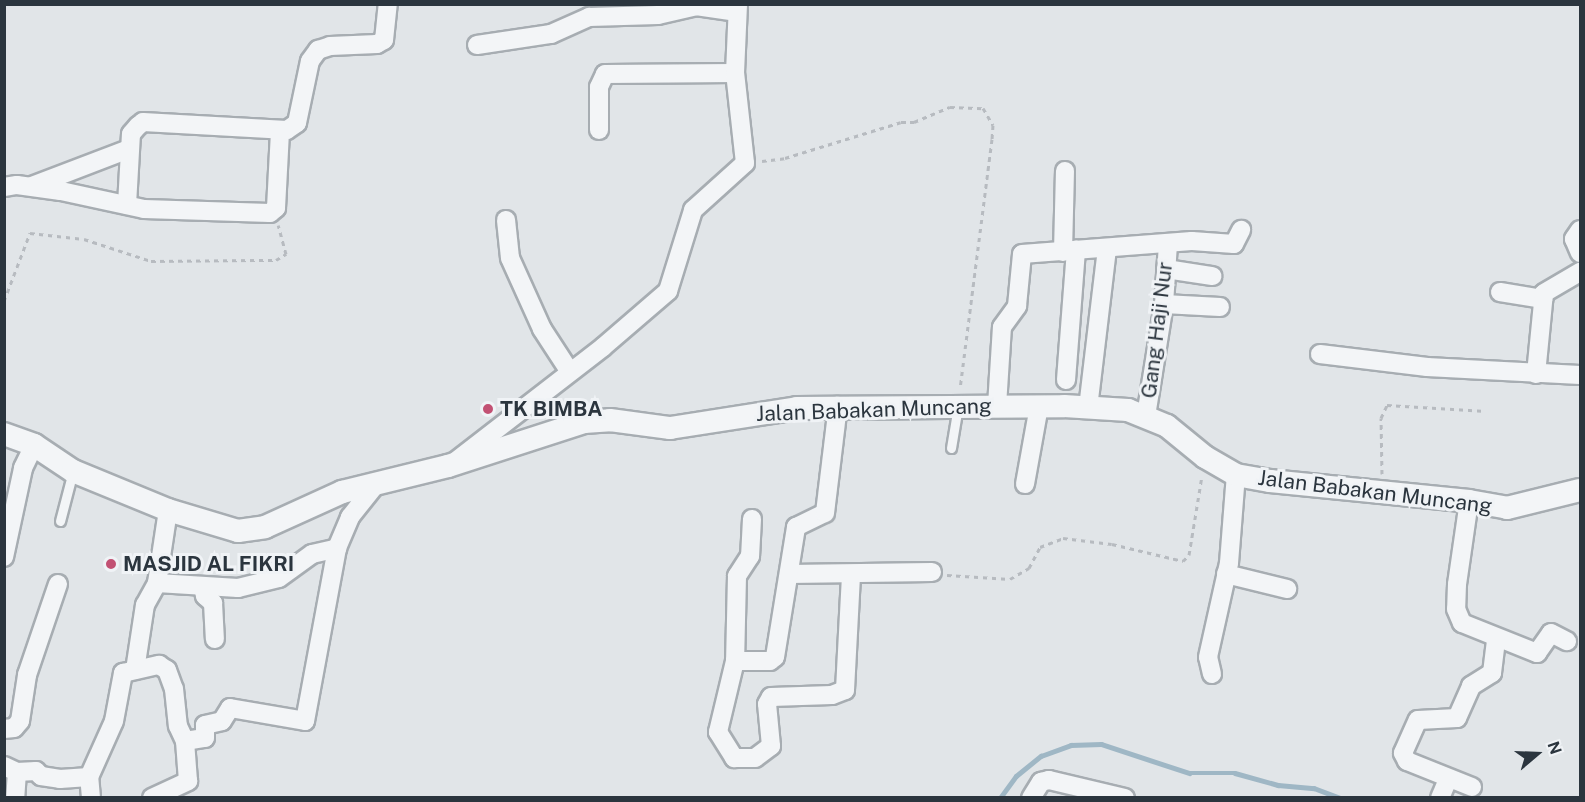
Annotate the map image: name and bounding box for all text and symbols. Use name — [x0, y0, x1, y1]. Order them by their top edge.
street label: Gang Haji Nur — [1136, 260, 1178, 400]
street label: Jalan Babakan Muncang — [756, 393, 992, 427]
place label: TK BIMBA — [500, 396, 603, 422]
marker: TK BIMBA — [481, 402, 495, 416]
street label: Jalan Babakan Muncang — [1256, 465, 1494, 519]
place label: MASJID AL FIKRI — [123, 551, 294, 577]
marker: MASJID AL FIKRI — [104, 557, 118, 571]
north arrow — [1507, 724, 1567, 784]
text: N — [1543, 739, 1566, 757]

